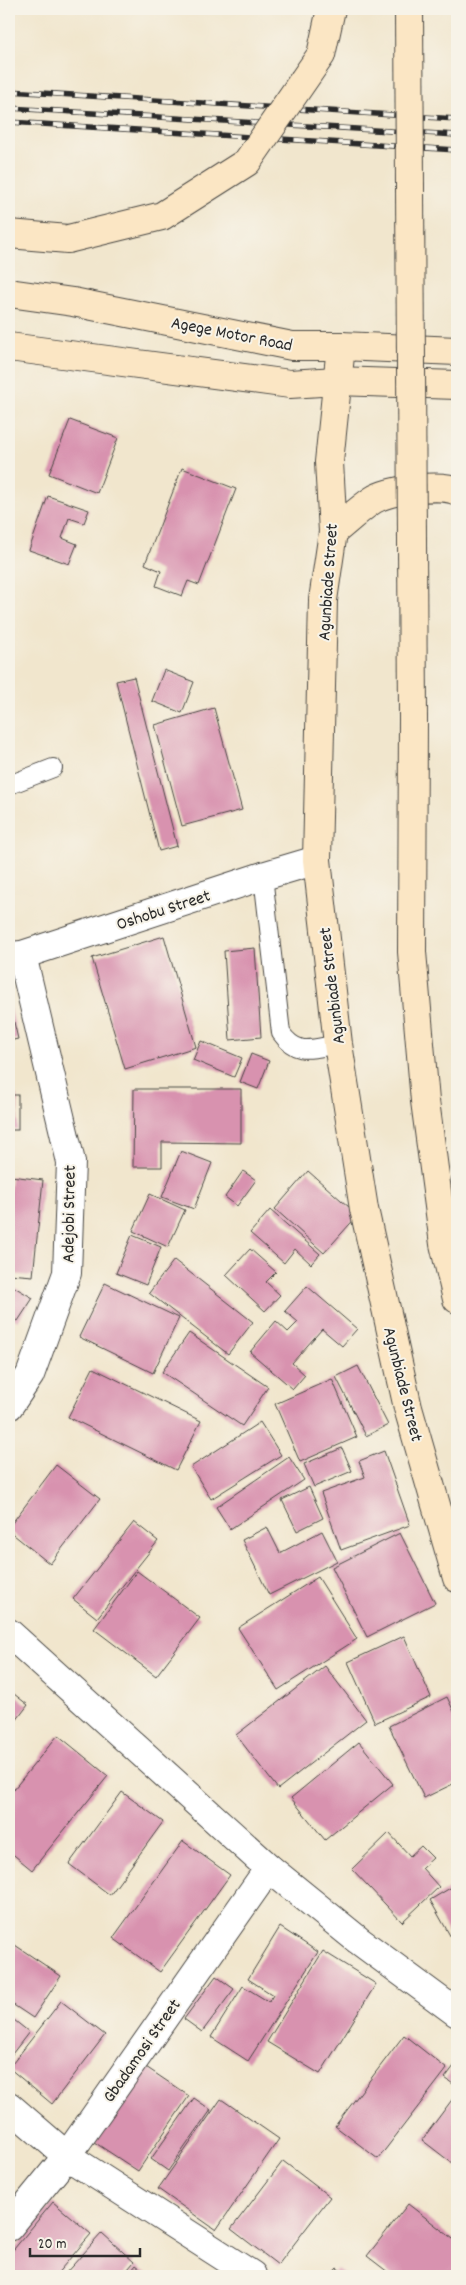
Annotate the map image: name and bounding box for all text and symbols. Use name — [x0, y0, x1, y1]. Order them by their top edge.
street label: Agege Motor Road — [169, 311, 294, 359]
street label: Agunbiade Street — [313, 522, 346, 642]
street label: Oshobu Street — [114, 884, 214, 938]
street label: Agunbiade Street — [314, 925, 353, 1046]
street label: Adejobi Street — [57, 1165, 84, 1263]
street label: Agunbiade Street — [375, 1325, 428, 1445]
street label: Gbadamosi Street — [98, 1994, 188, 2108]
scale bar — [30, 2225, 140, 2257]
text: 20 m — [38, 2234, 66, 2256]

